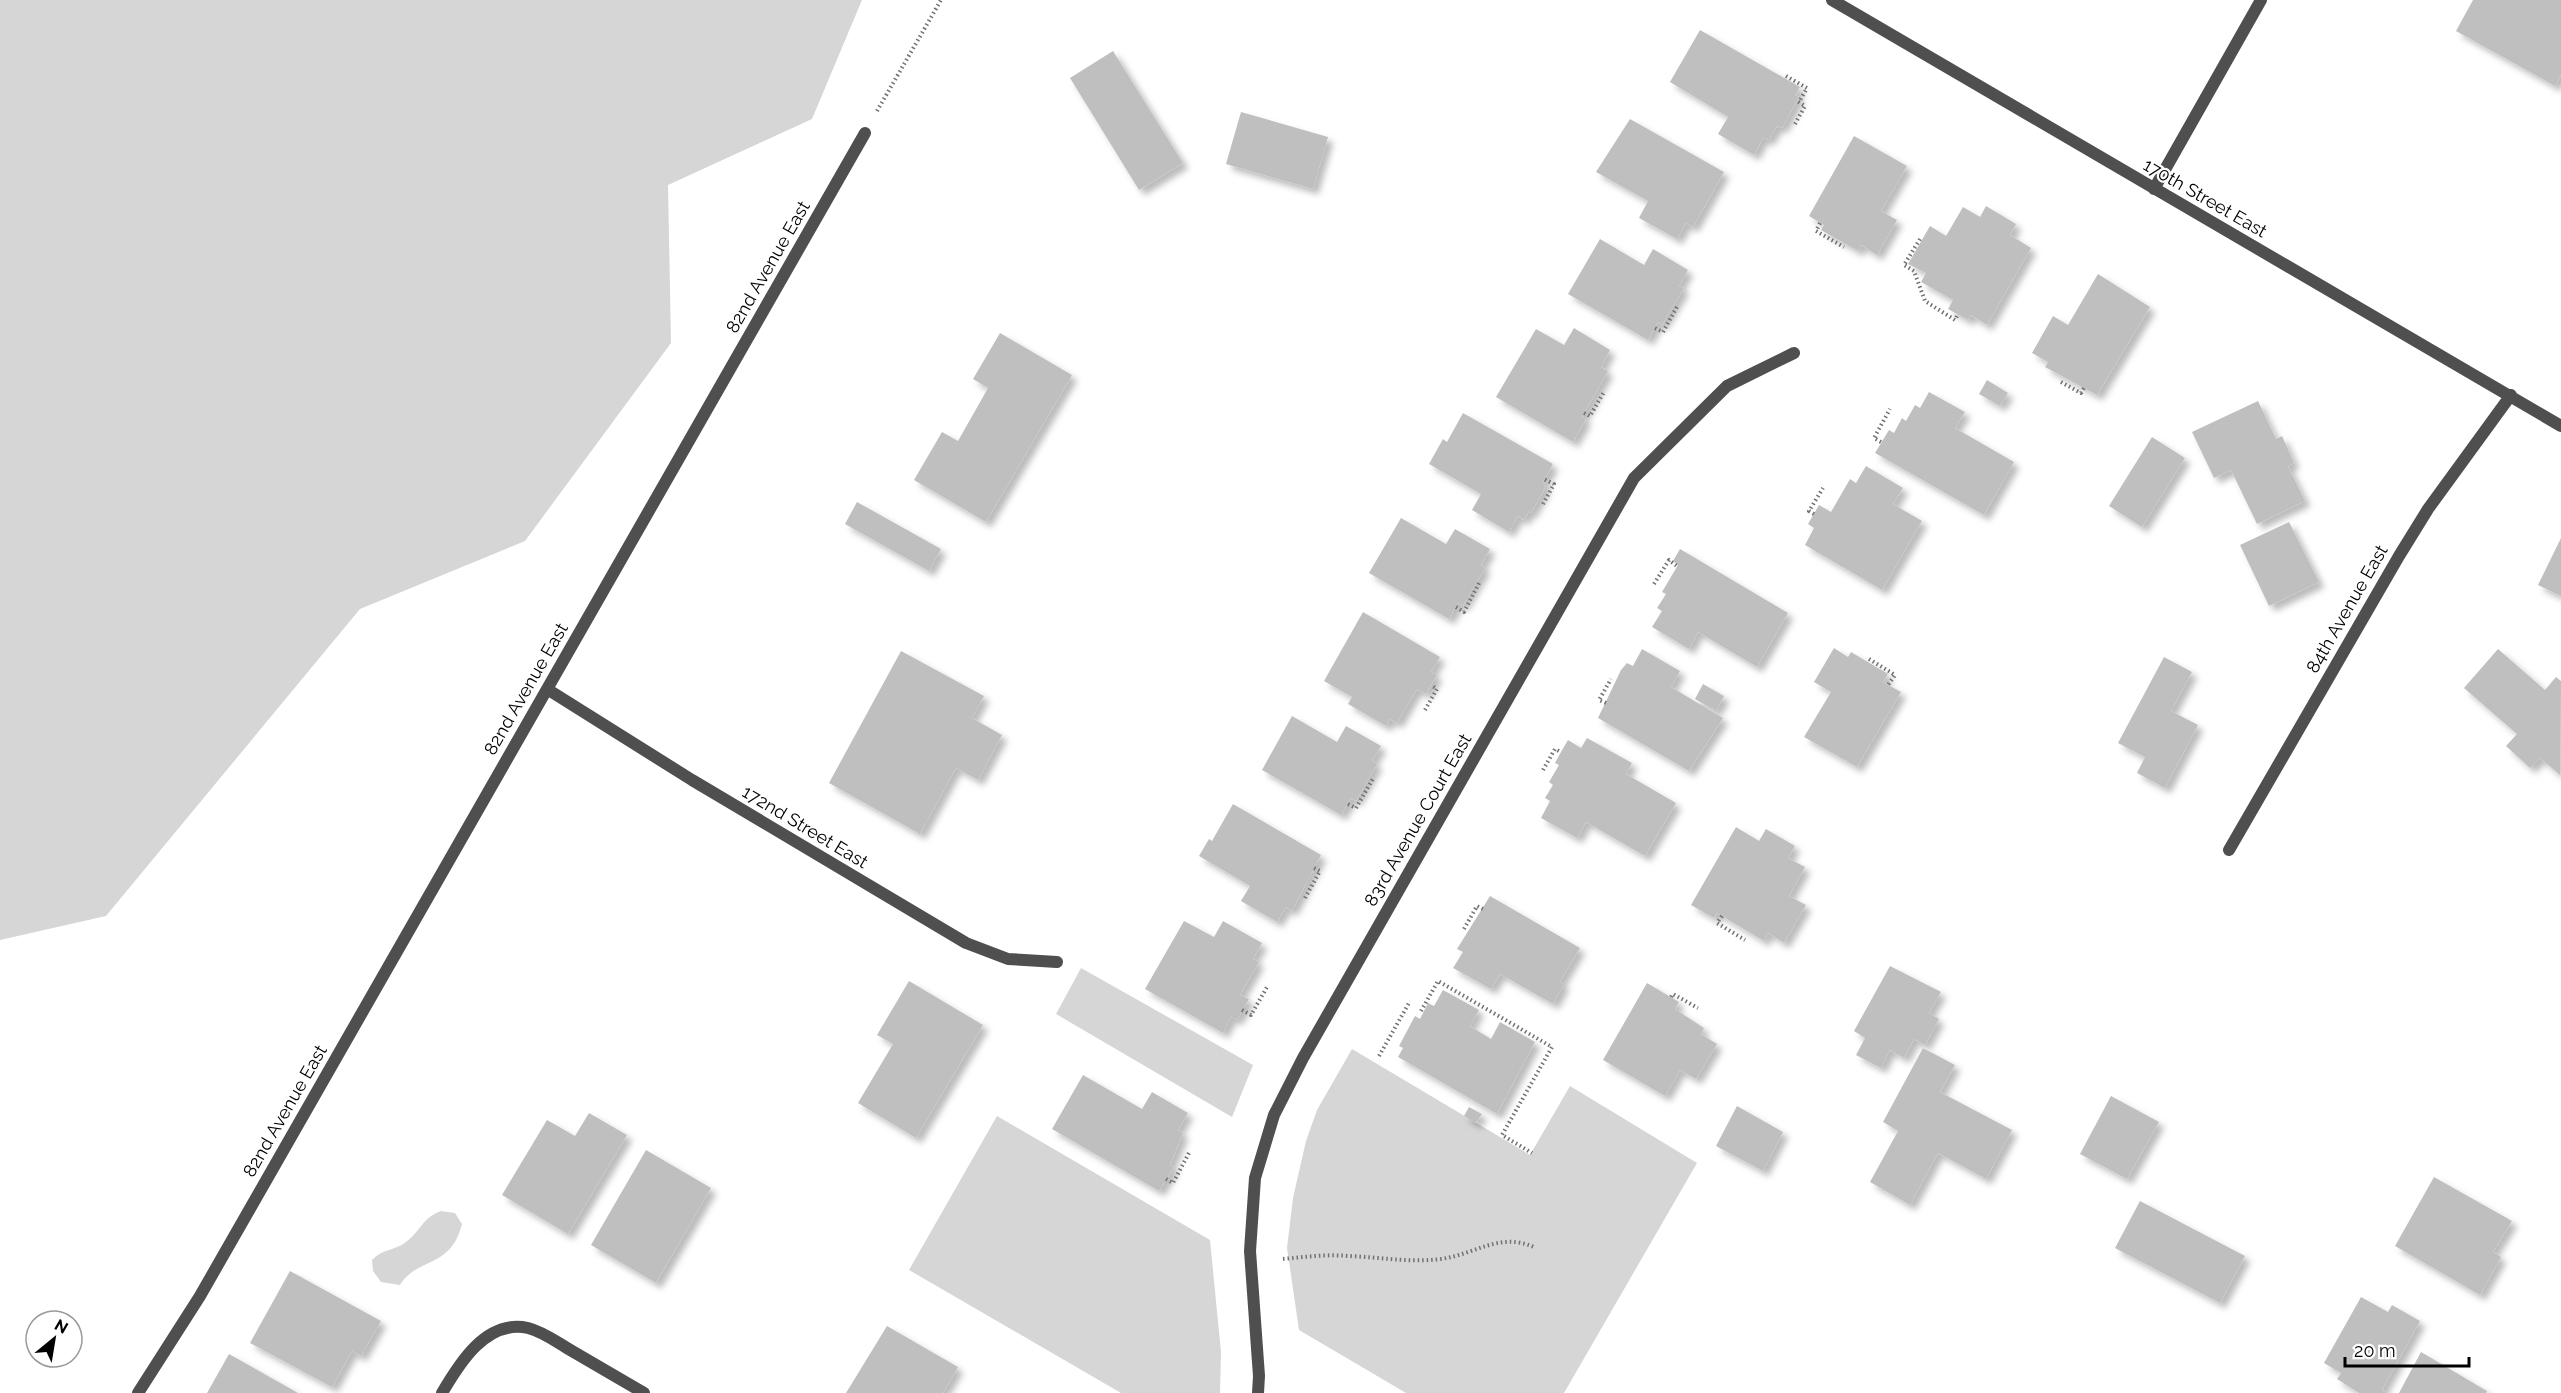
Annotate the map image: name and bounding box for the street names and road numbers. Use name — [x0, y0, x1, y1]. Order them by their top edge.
street label: 170th Street East — [2140, 154, 2271, 241]
street label: 82nd Avenue East — [721, 197, 814, 337]
street label: 84th Avenue East — [2301, 541, 2392, 676]
street label: 82nd Avenue East — [479, 619, 572, 759]
street label: 83rd Avenue Court East — [1360, 730, 1476, 910]
street label: 172nd Street East — [739, 781, 872, 872]
street label: 82nd Avenue East — [238, 1041, 331, 1181]

